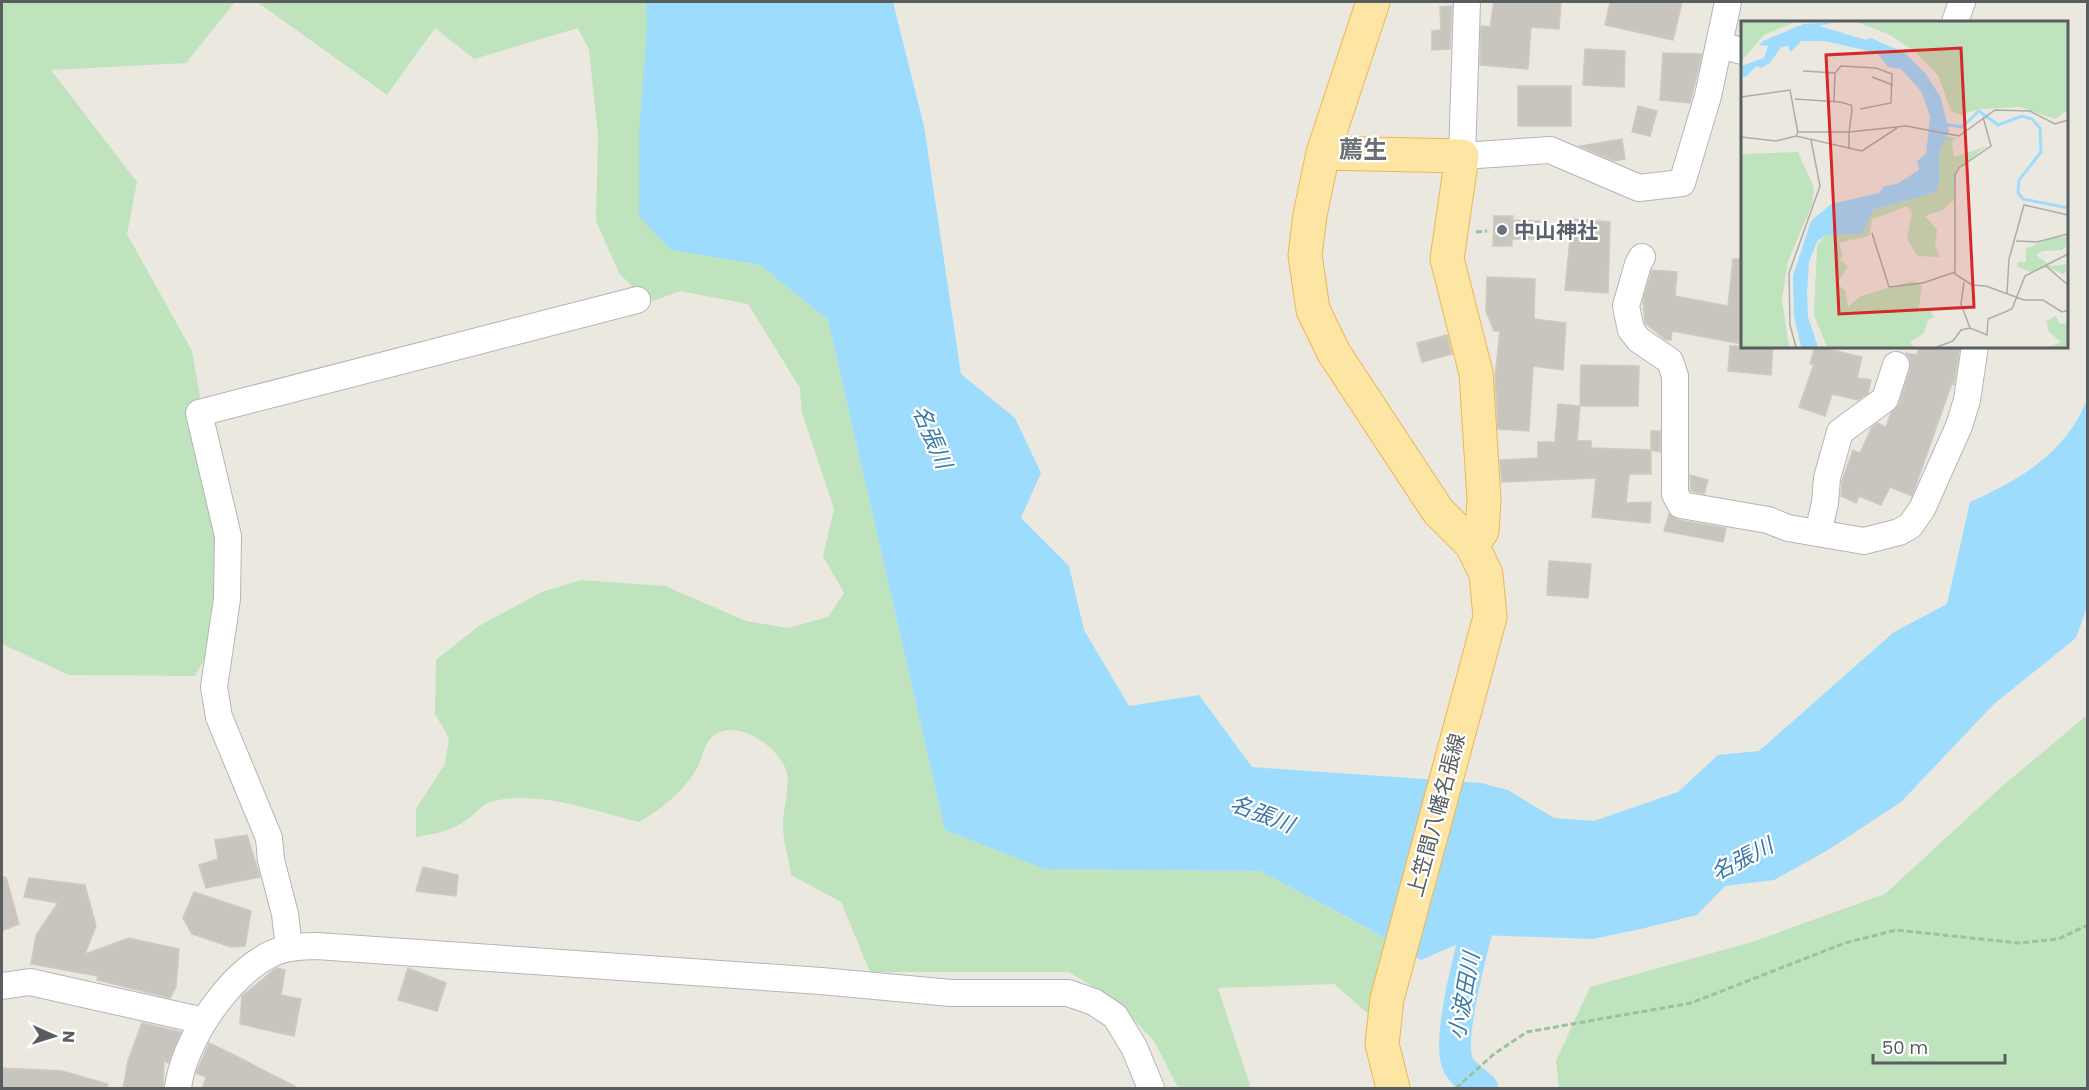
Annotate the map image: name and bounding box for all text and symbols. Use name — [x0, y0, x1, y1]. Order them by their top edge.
inset map — [1741, 21, 2068, 348]
district label: 薦生 — [1339, 133, 1387, 166]
place label: 中山神社 — [1514, 216, 1598, 245]
marker: 中山神社 — [1495, 223, 1509, 237]
water label: 名張川 — [905, 401, 960, 475]
street label: 上笠間八幡名張線 — [1400, 730, 1472, 900]
water label: 名張川 — [1226, 788, 1300, 841]
water label: 名張川 — [1706, 829, 1780, 888]
water label: 小波田川 — [1441, 948, 1487, 1042]
north arrow — [24, 1006, 84, 1066]
scale bar — [1873, 1027, 2005, 1065]
text: N — [57, 1030, 80, 1043]
text: 50 m — [1882, 1035, 1928, 1060]

